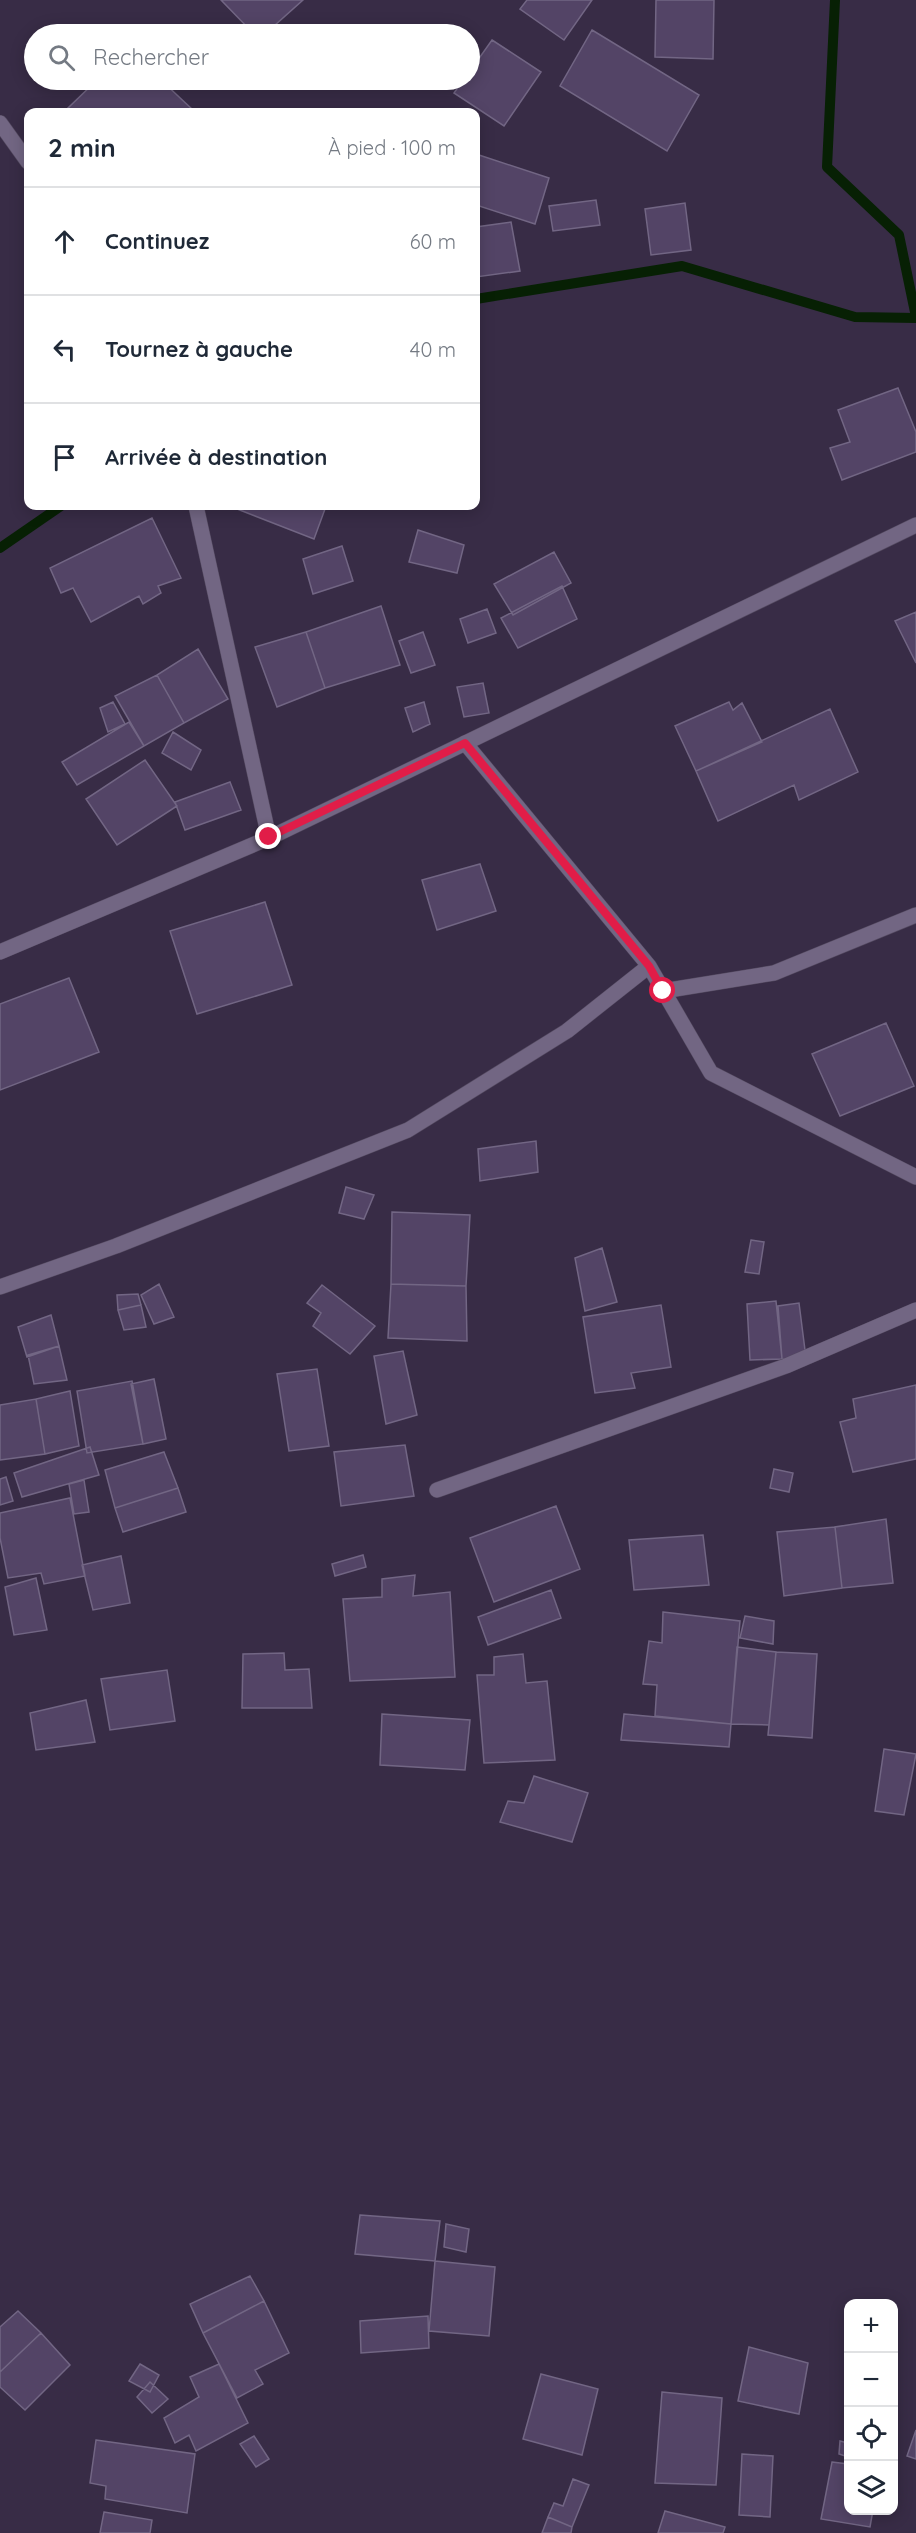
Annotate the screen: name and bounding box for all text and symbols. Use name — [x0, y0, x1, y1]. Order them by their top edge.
search box — [24, 24, 480, 90]
icon: search — [45, 41, 78, 74]
text: Rechercher — [93, 43, 209, 71]
text: 2 min — [48, 131, 116, 164]
text: À pied · 100 m — [328, 135, 456, 160]
icon: ahead — [48, 225, 81, 258]
text: Continuez — [105, 227, 209, 255]
text: 60 m — [410, 229, 456, 254]
icon: left — [48, 333, 81, 366]
text: Tournez à gauche — [105, 335, 293, 363]
text: 40 m — [410, 337, 456, 362]
icon: arrive — [48, 441, 81, 474]
text: Arrivée à destination — [105, 443, 327, 471]
route end — [255, 823, 281, 849]
route start — [649, 977, 675, 1003]
map controls — [844, 2299, 898, 2515]
button: + — [844, 2299, 898, 2353]
button: − — [844, 2353, 898, 2407]
button: locate — [844, 2407, 898, 2461]
button: layers — [844, 2461, 898, 2515]

